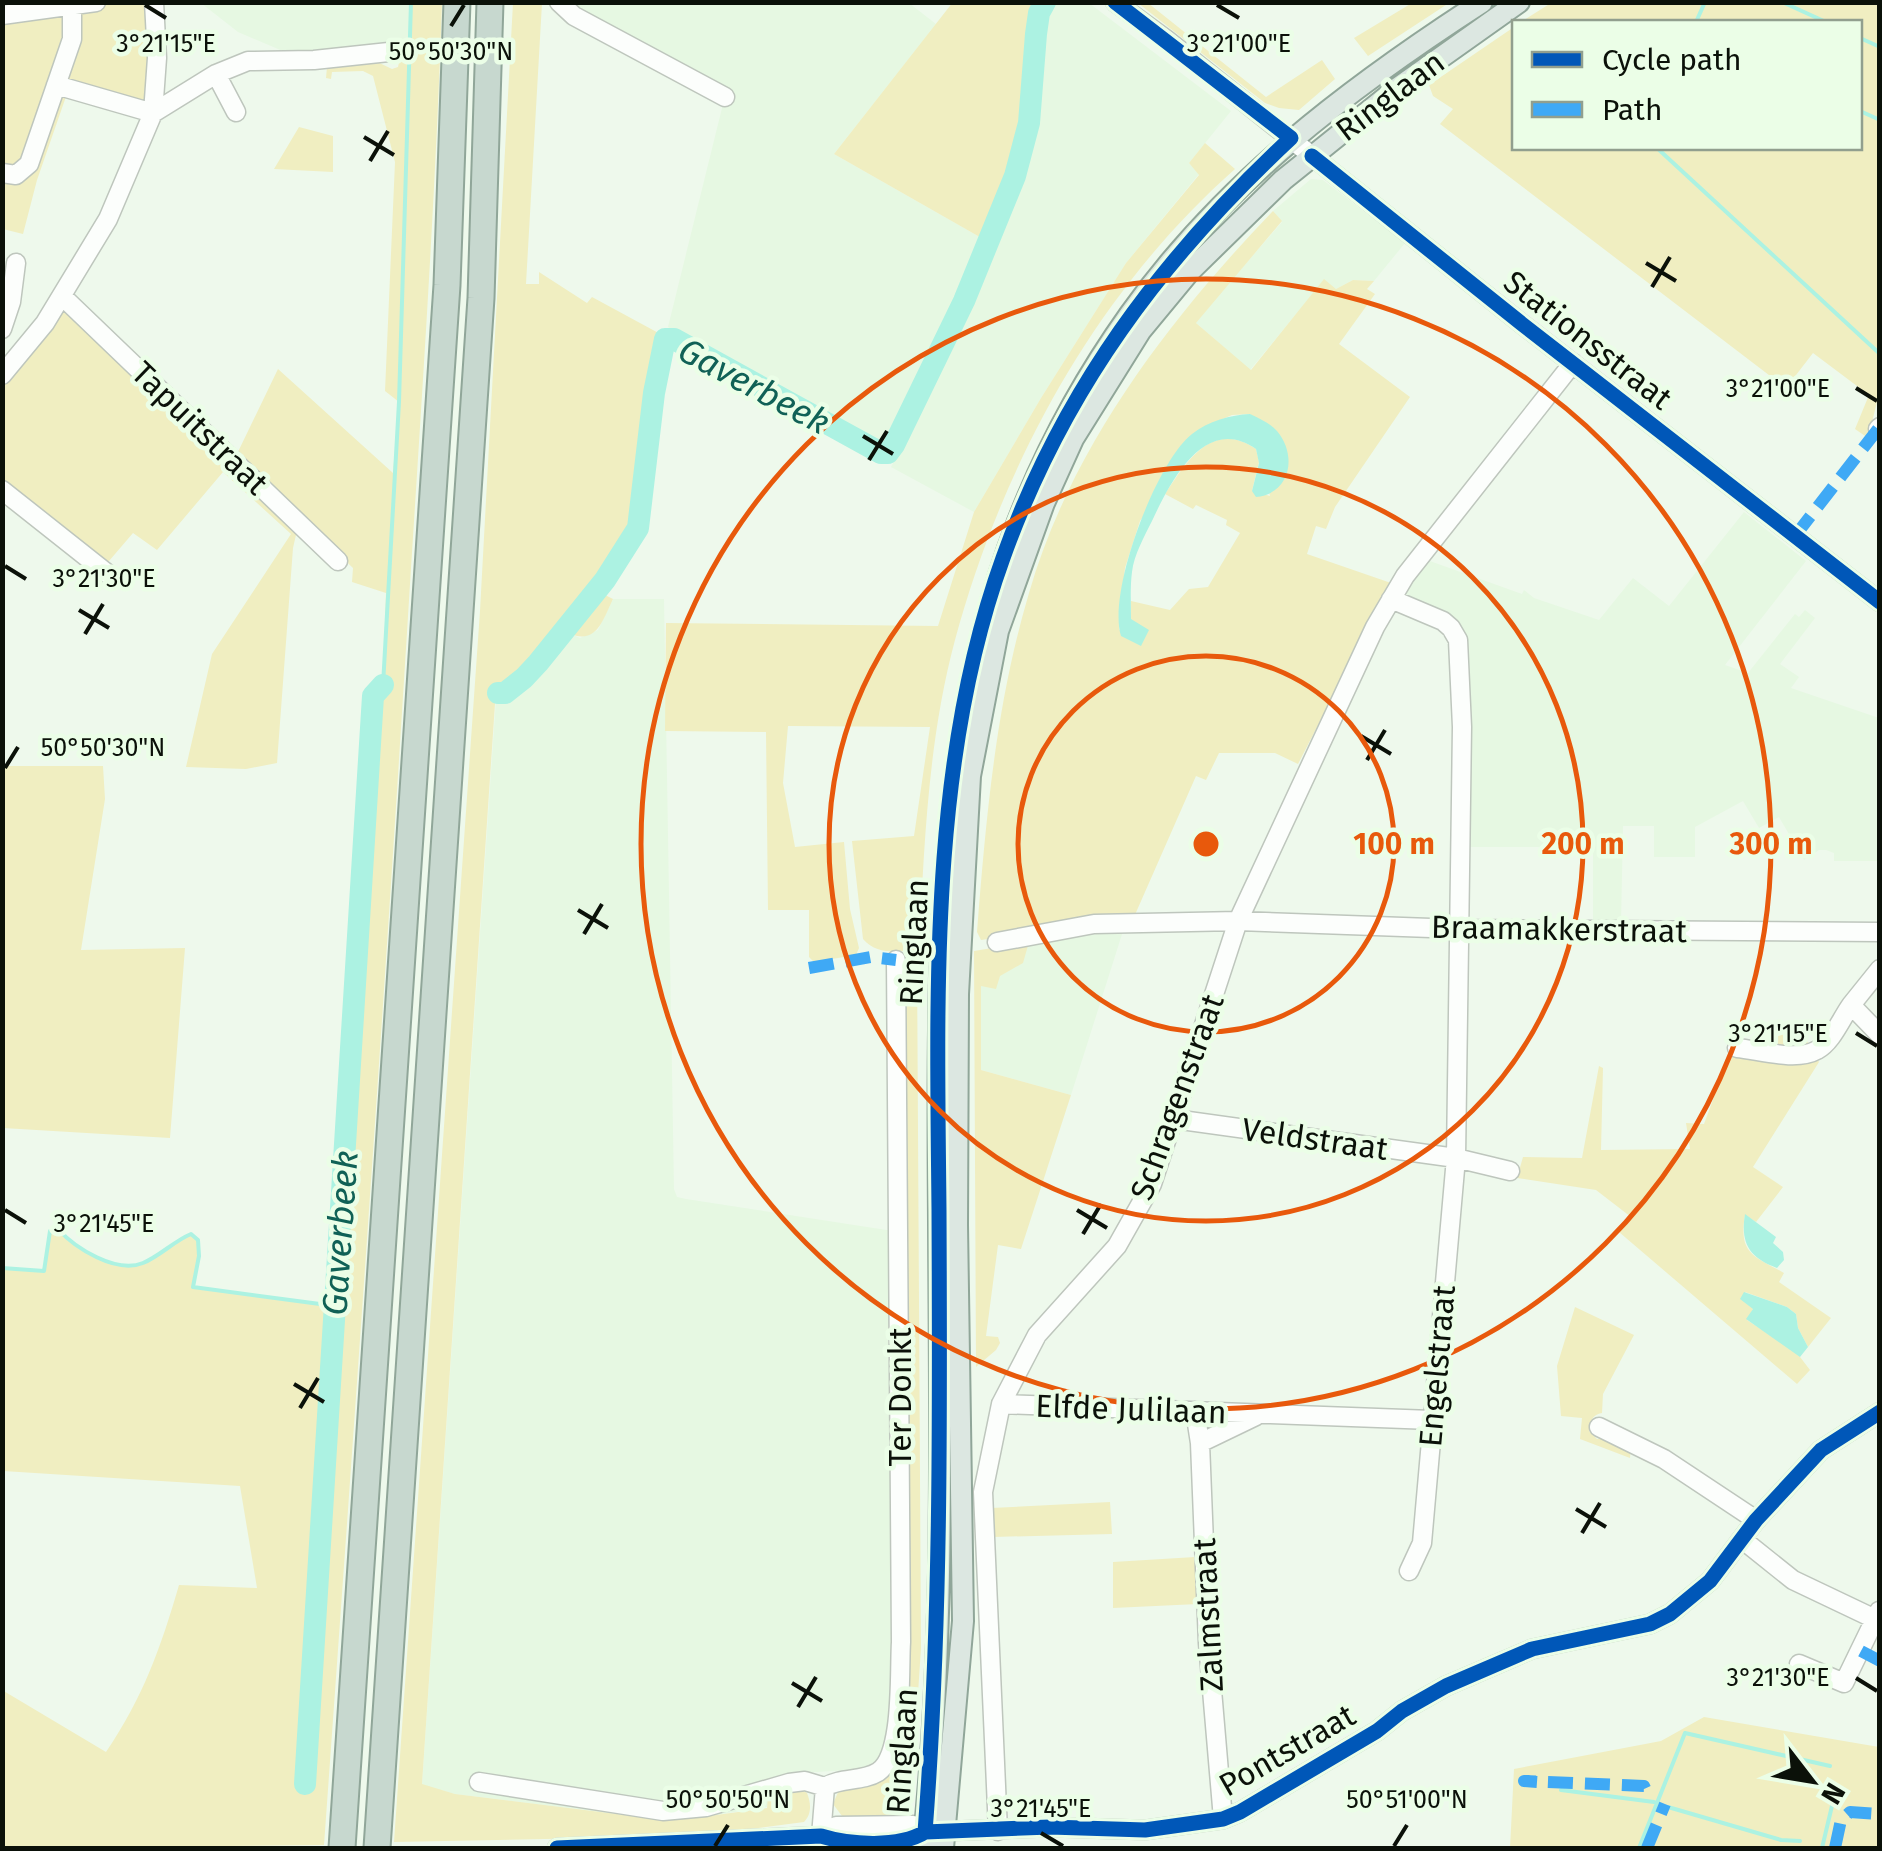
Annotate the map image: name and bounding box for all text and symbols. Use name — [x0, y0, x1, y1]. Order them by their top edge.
legend — [1512, 20, 1862, 150]
text: 3°21'15"E — [116, 29, 216, 59]
text: 3°21'00"E — [1187, 29, 1291, 59]
text: 50°50'30"N — [389, 37, 513, 67]
text: Cycle path — [1602, 42, 1741, 78]
street label: Ringlaan — [1328, 43, 1452, 149]
text: Path — [1602, 92, 1663, 128]
street label: Stationsstraat — [1496, 263, 1680, 418]
water label: Gaverbeek — [671, 329, 837, 443]
street label: Tapuitstraat — [124, 354, 276, 503]
text: 3°21'00"E — [1726, 374, 1830, 404]
text: 3°21'30"E — [52, 564, 156, 594]
text: 50°50'30"N — [41, 733, 165, 763]
centre of rings — [1188, 826, 1224, 862]
text: 100 m — [1353, 826, 1435, 862]
text: 200 m — [1541, 826, 1625, 862]
text: 300 m — [1728, 826, 1813, 862]
street label: Ringlaan — [892, 878, 936, 1006]
street label: Braamakkerstraat — [1431, 908, 1688, 950]
street label: Schragenstraat — [1122, 989, 1232, 1205]
text: 3°21'15"E — [1728, 1019, 1828, 1049]
street label: Veldstraat — [1240, 1110, 1391, 1168]
water label: Gaverbeek — [313, 1149, 367, 1317]
text: 3°21'45"E — [54, 1209, 154, 1239]
street label: Engelstraat — [1411, 1283, 1463, 1449]
street label: Ter Donkt — [881, 1327, 919, 1467]
street label: Elfde Julilaan — [1035, 1387, 1227, 1431]
street label: Zalmstraat — [1185, 1537, 1231, 1693]
text: 3°21'30"E — [1726, 1663, 1830, 1693]
street label: Ringlaan — [879, 1687, 925, 1815]
street label: Pontstraat — [1212, 1696, 1362, 1804]
north arrow — [1762, 1731, 1862, 1831]
text: N — [1814, 1777, 1852, 1810]
text: 50°50'50"N — [666, 1785, 790, 1815]
text: 50°51'00"N — [1346, 1785, 1468, 1815]
text: 3°21'45"E — [991, 1794, 1091, 1824]

